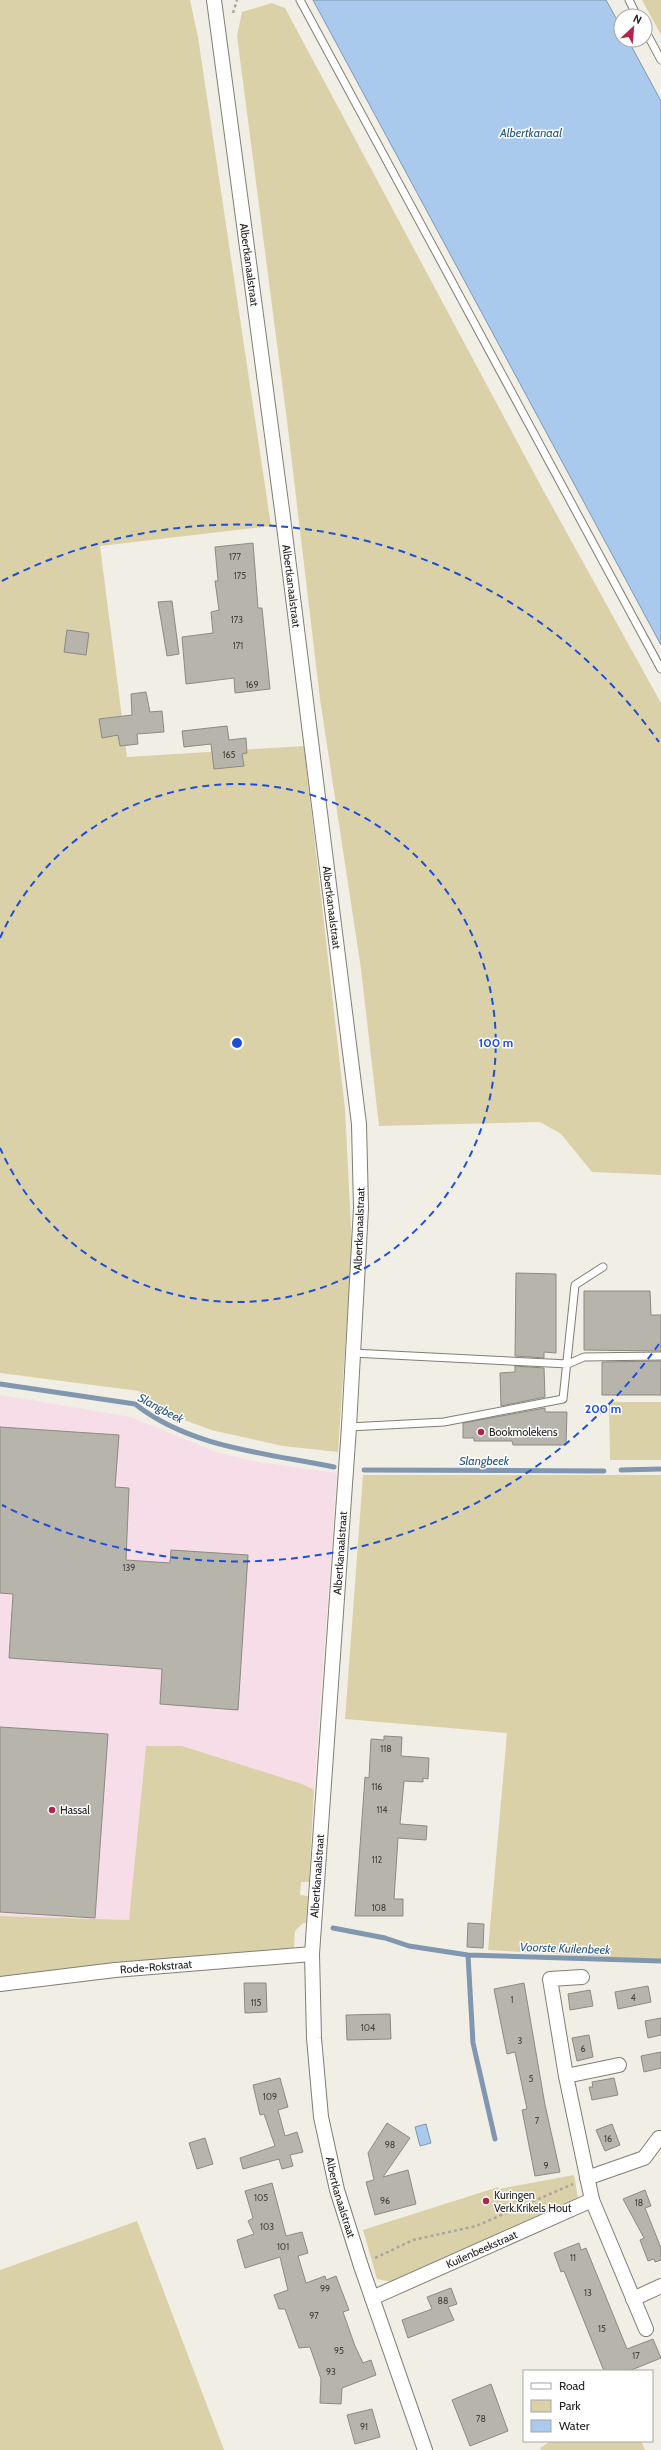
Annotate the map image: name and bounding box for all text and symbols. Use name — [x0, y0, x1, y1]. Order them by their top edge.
north arrow — [613, 8, 653, 48]
text: N — [631, 11, 644, 27]
water label: Albertkanaal — [499, 125, 562, 140]
street label: Albertkanaalstraat — [237, 222, 262, 307]
street label: Albertkanaalstraat — [279, 544, 304, 629]
house number: 177 — [229, 551, 241, 562]
house number: 175 — [234, 570, 246, 581]
house number: 173 — [231, 614, 243, 625]
house number: 171 — [233, 640, 243, 651]
house number: 169 — [245, 679, 259, 690]
house number: 165 — [223, 749, 236, 760]
street label: Albertkanaalstraat — [320, 865, 344, 950]
text: 100 m — [479, 1035, 513, 1050]
centre of rings — [230, 1036, 244, 1050]
street label: Albertkanaalstraat — [351, 1187, 367, 1271]
water label: Slangbeek — [136, 1390, 187, 1427]
text: 200 m — [585, 1401, 621, 1416]
place label: Bookmolekens — [489, 1425, 558, 1439]
marker: Bookmolekens — [476, 1427, 486, 1437]
water label: Slangbeek — [459, 1453, 510, 1468]
street label: Albertkanaalstraat — [330, 1511, 350, 1595]
house number: 139 — [123, 1562, 135, 1573]
house number: 118 — [380, 1743, 392, 1754]
house number: 116 — [372, 1781, 382, 1792]
place label: Hassal — [60, 1803, 90, 1817]
house number: 114 — [376, 1804, 388, 1815]
marker: Hassal — [47, 1805, 57, 1815]
street label: Albertkanaalstraat — [307, 1834, 327, 1918]
house number: 112 — [372, 1854, 383, 1865]
house number: 108 — [372, 1902, 386, 1913]
water label: Voorste Kuilenbeek — [520, 1939, 611, 1957]
street label: Rode-Rokstraat — [119, 1957, 193, 1977]
house number: 4 — [630, 1992, 636, 2003]
house number: 1 — [511, 1994, 514, 2005]
house number: 115 — [251, 1997, 261, 2008]
house number: 104 — [361, 2022, 375, 2033]
house number: 3 — [518, 2035, 523, 2046]
house number: 6 — [580, 2043, 586, 2054]
house number: 5 — [529, 2073, 534, 2084]
house number: 109 — [263, 2091, 277, 2102]
house number: 7 — [535, 2115, 540, 2126]
house number: 16 — [604, 2133, 612, 2144]
house number: 98 — [385, 2139, 395, 2150]
street label: Albertkanaalstraat — [323, 2155, 359, 2240]
house number: 9 — [543, 2160, 549, 2171]
place label: Kuringen Verk.Krikels Hout — [494, 2188, 572, 2215]
house number: 105 — [254, 2192, 268, 2203]
house number: 96 — [380, 2195, 390, 2206]
marker: Kuringen Verk.Krikels Hout — [481, 2196, 491, 2206]
house number: 18 — [635, 2197, 643, 2208]
house number: 103 — [260, 2221, 274, 2232]
street label: Kuilenbeekstraat — [444, 2227, 520, 2271]
house number: 101 — [277, 2241, 289, 2252]
house number: 11 — [570, 2252, 576, 2263]
house number: 99 — [320, 2283, 330, 2294]
house number: 13 — [584, 2287, 592, 2298]
house number: 88 — [438, 2295, 448, 2306]
house number: 97 — [309, 2310, 319, 2321]
house number: 15 — [598, 2323, 606, 2334]
house number: 95 — [334, 2345, 344, 2356]
house number: 17 — [632, 2350, 640, 2361]
house number: 93 — [326, 2366, 336, 2377]
legend — [523, 2370, 653, 2442]
text: Road — [559, 2378, 585, 2393]
text: Park — [559, 2398, 581, 2413]
house number: 78 — [476, 2413, 486, 2424]
text: Water — [559, 2418, 590, 2433]
house number: 91 — [360, 2421, 368, 2432]

